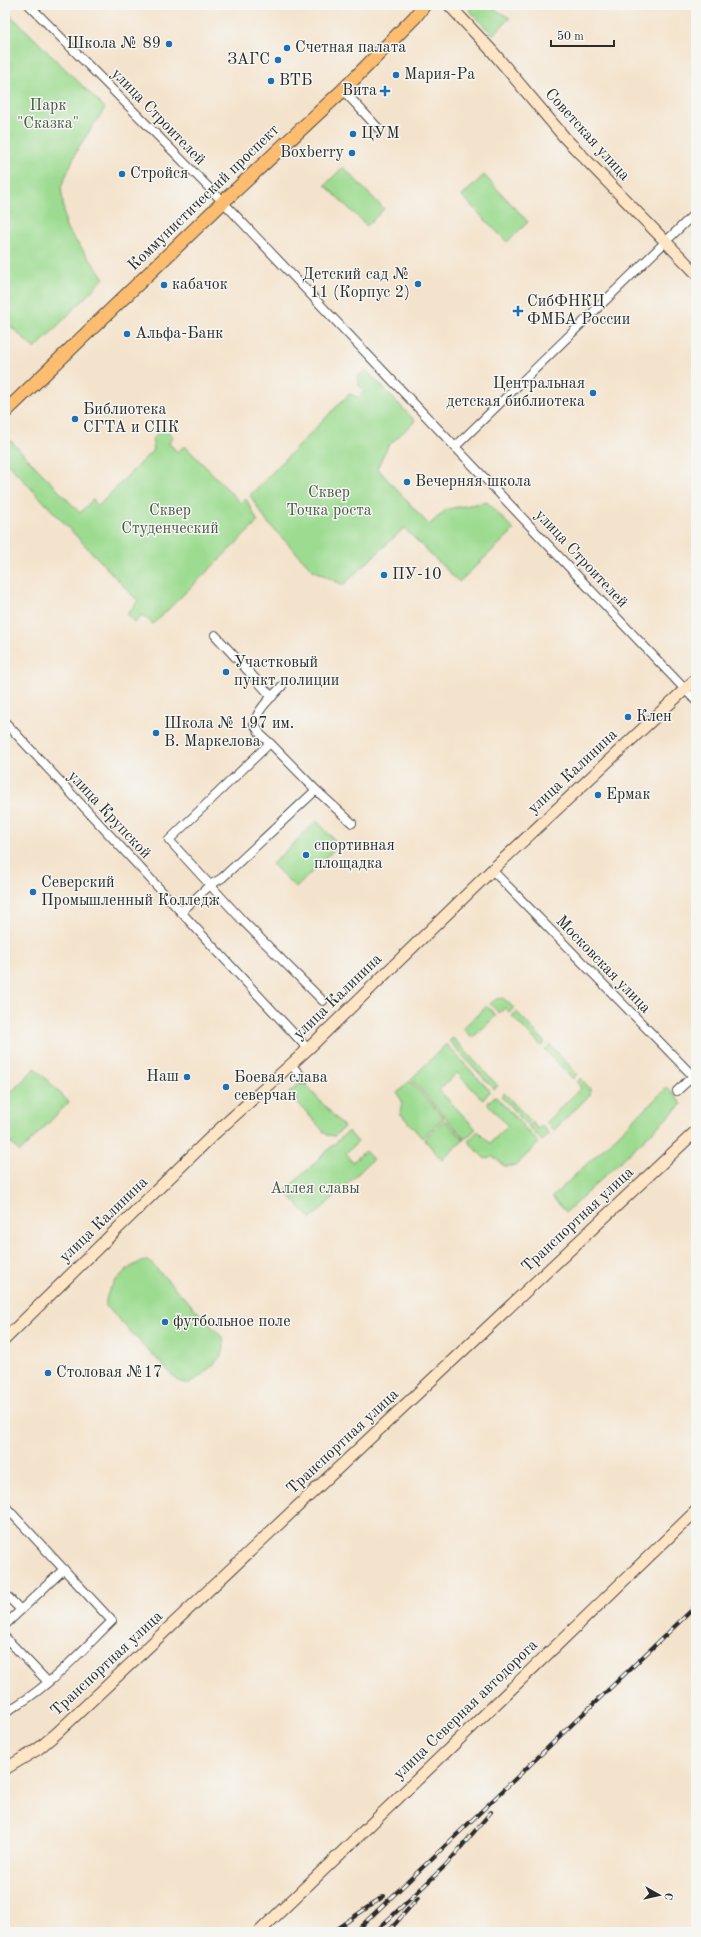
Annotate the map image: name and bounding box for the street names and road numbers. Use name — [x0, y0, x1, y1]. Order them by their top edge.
street label: улица Строителей — [108, 66, 208, 168]
street label: Советская улица — [542, 86, 632, 184]
street label: Коммунистический проспект — [126, 122, 282, 274]
street label: улица Строителей — [532, 507, 630, 611]
street label: улица Калинина — [525, 727, 621, 817]
street label: улица Крупской — [64, 768, 154, 862]
street label: Московская улица — [553, 913, 653, 1017]
street label: улица Калинина — [291, 951, 385, 1043]
street label: Транспортная улица — [519, 1164, 637, 1276]
street label: улица Калинина — [57, 1174, 151, 1266]
street label: Транспортная улица — [284, 1386, 402, 1498]
street label: Транспортная улица — [48, 1608, 166, 1720]
street label: улица Северная автодорога — [391, 1637, 541, 1783]

